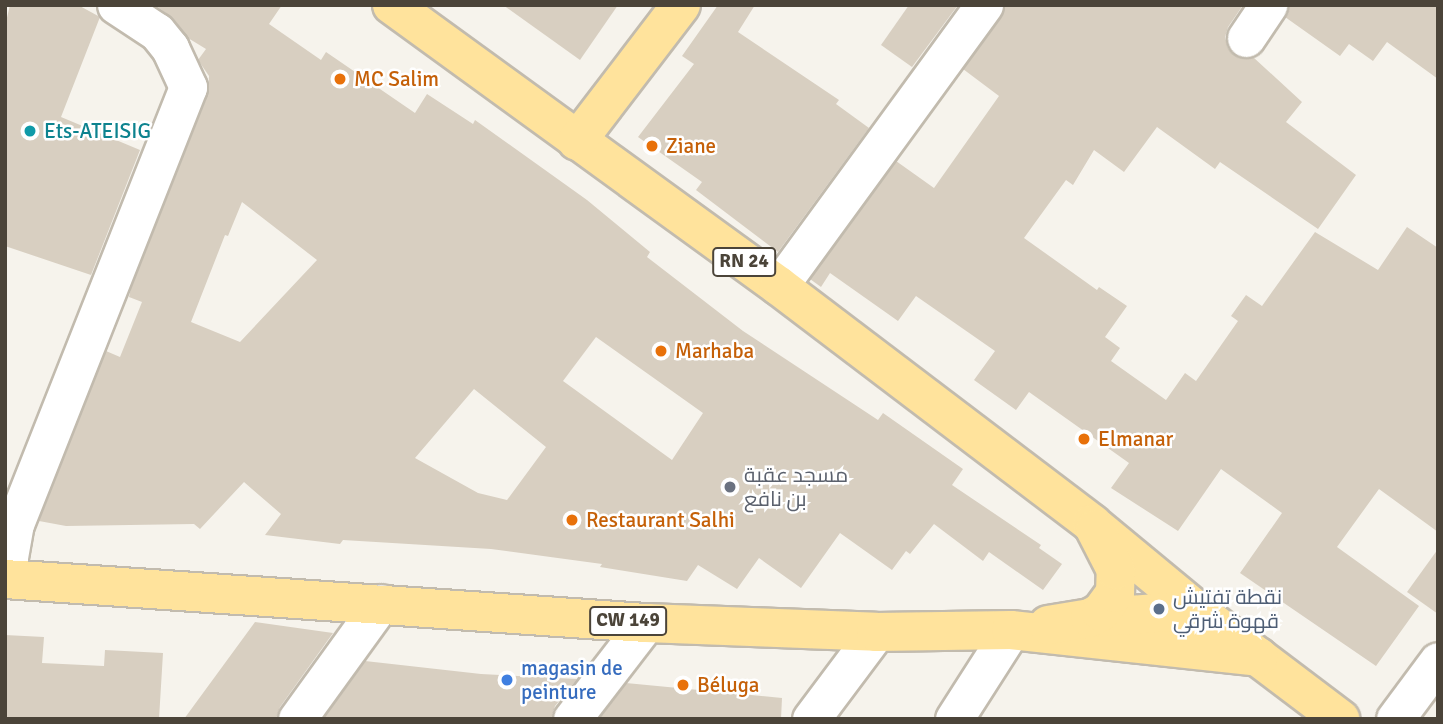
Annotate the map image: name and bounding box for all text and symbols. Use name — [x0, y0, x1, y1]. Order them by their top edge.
place label: MC Salim — [354, 66, 439, 92]
marker: MC Salim — [332, 71, 348, 87]
place label: Ets-ATEISIG — [44, 118, 151, 144]
marker: Ets-ATEISIG — [22, 123, 38, 139]
place label: Ziane — [666, 133, 716, 159]
marker: Ziane — [644, 138, 660, 154]
road number: RN 24 — [711, 246, 777, 278]
place label: Marhaba — [675, 338, 754, 364]
marker: Marhaba — [653, 343, 669, 359]
place label: Elmanar — [1098, 426, 1173, 452]
marker: Elmanar — [1076, 431, 1092, 447]
place label: مسجد عقبة بن نافع — [744, 462, 848, 512]
marker: مسجد عقبة بن نافع — [722, 479, 738, 495]
place label: Restaurant Salhi — [586, 507, 735, 533]
marker: Restaurant Salhi — [564, 512, 580, 528]
place label: نقطة تفتيش قهوة شرقي — [1173, 584, 1282, 634]
marker: نقطة تفتيش قهوة شرقي — [1151, 601, 1167, 617]
road number: CW 149 — [588, 606, 668, 636]
place label: magasin de peinture — [521, 655, 623, 705]
marker: magasin de peinture — [499, 672, 515, 688]
place label: Béluga — [697, 672, 759, 698]
marker: Béluga — [675, 677, 691, 693]

